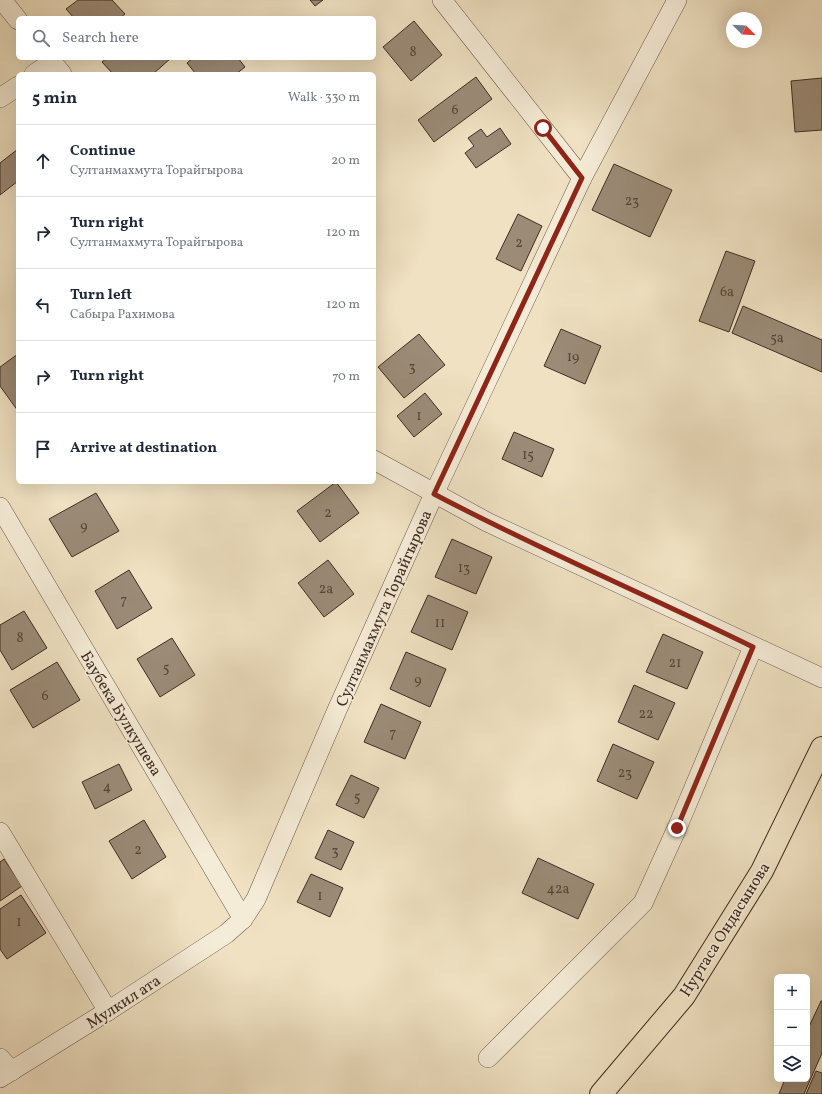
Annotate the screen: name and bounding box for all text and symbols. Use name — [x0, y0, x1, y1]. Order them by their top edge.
north arrow — [726, 12, 762, 48]
search box — [16, 16, 376, 60]
icon: search — [30, 27, 52, 49]
text: Search here — [62, 28, 139, 49]
house number: 8 — [409, 43, 417, 62]
text: 5 min — [32, 87, 77, 110]
text: Walk · 330 m — [288, 89, 360, 107]
house number: 6 — [451, 101, 459, 120]
route start — [534, 119, 552, 137]
text: Continue — [70, 141, 135, 162]
icon: ahead — [32, 150, 54, 172]
text: 20 m — [331, 152, 360, 170]
text: Султанмахмута Торайгырова — [70, 162, 243, 180]
house number: 23 — [625, 192, 639, 211]
text: Turn right — [70, 213, 144, 234]
icon: right — [32, 222, 54, 244]
text: 120 m — [326, 224, 360, 242]
text: Султанмахмута Торайгырова — [70, 234, 243, 252]
house number: 2 — [515, 234, 523, 253]
house number: 6а — [720, 283, 734, 302]
text: Turn left — [70, 285, 132, 306]
icon: left — [32, 294, 54, 316]
text: 120 m — [326, 296, 360, 314]
text: Сабыра Рахимова — [70, 306, 175, 324]
house number: 5а — [770, 329, 784, 348]
house number: 19 — [567, 348, 579, 367]
house number: 3 — [408, 358, 416, 377]
icon: right — [32, 366, 54, 388]
text: Turn right — [70, 366, 144, 387]
text: 70 m — [332, 368, 360, 386]
house number: 1 — [416, 407, 422, 426]
icon: arrive — [32, 438, 54, 460]
text: Arrive at destination — [70, 438, 217, 459]
house number: 15 — [522, 446, 534, 465]
house number: 2 — [324, 504, 332, 523]
street label: Султанмахмута Торайгырова — [331, 507, 438, 711]
house number: 9 — [80, 517, 88, 536]
house number: 13 — [458, 559, 470, 578]
house number: 2а — [319, 580, 333, 599]
house number: 7 — [121, 591, 128, 610]
house number: 11 — [435, 614, 445, 633]
house number: 8 — [16, 629, 24, 648]
street label: Баубека Булкушева — [74, 647, 166, 781]
house number: 21 — [669, 654, 681, 673]
house number: 5 — [163, 659, 169, 678]
house number: 9 — [414, 671, 422, 690]
house number: 6 — [41, 687, 49, 706]
house number: 22 — [638, 705, 654, 724]
house number: 7 — [390, 724, 397, 743]
house number: 23 — [618, 764, 632, 783]
house number: 4 — [103, 778, 111, 797]
house number: 5 — [354, 788, 360, 807]
route end — [668, 819, 686, 837]
house number: 2 — [134, 841, 142, 860]
house number: 3 — [331, 842, 339, 861]
street label: Нуртаса Ондасынова — [675, 859, 776, 1002]
house number: 42а — [547, 880, 569, 899]
house number: 1 — [317, 887, 323, 906]
house number: 1 — [16, 913, 22, 932]
street label: Мулкил ата — [83, 970, 166, 1035]
map controls — [774, 974, 810, 1082]
button: + — [774, 974, 810, 1010]
button: − — [774, 1010, 810, 1046]
button: layers — [774, 1046, 810, 1082]

